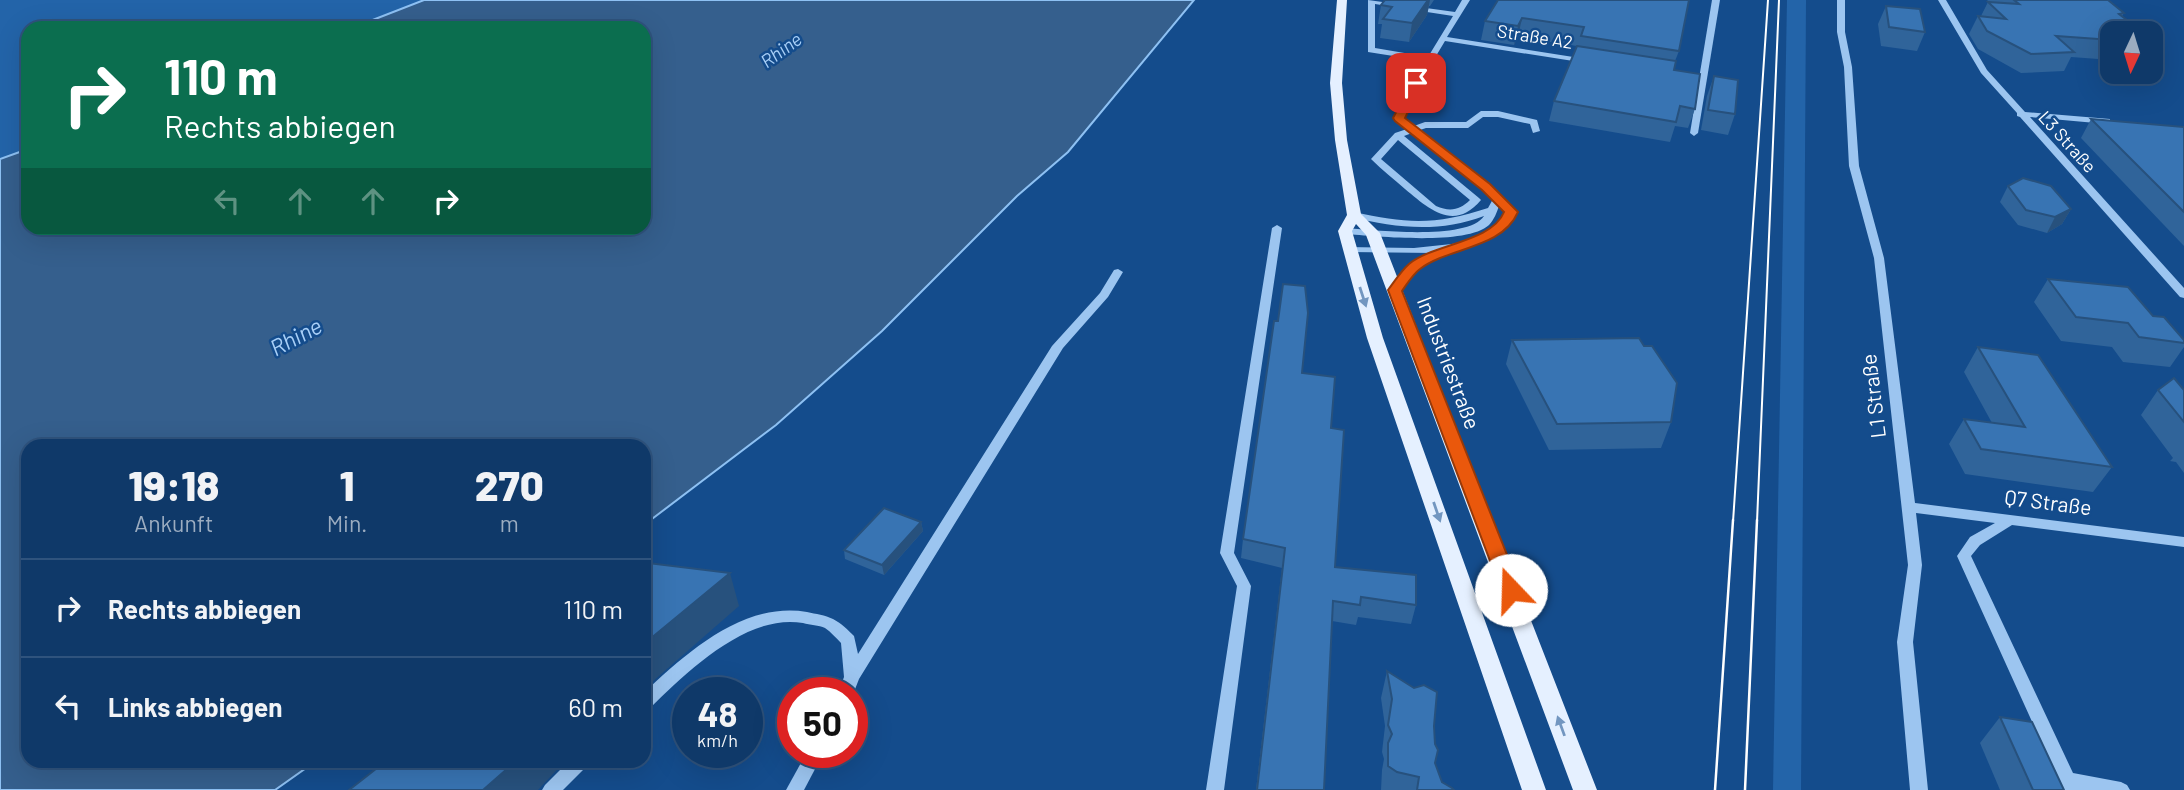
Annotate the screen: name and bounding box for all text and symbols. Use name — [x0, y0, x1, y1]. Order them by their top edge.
street label: Straße A2 — [1496, 19, 1575, 53]
north arrow — [2100, 21, 2163, 84]
map controls — [2100, 21, 2163, 84]
water label: Rhine — [756, 27, 806, 72]
text: 110 m — [164, 46, 278, 105]
icon: right — [49, 49, 140, 140]
pin — [1386, 53, 1446, 113]
icon: arrive — [1397, 64, 1435, 102]
text: Rechts abbiegen — [164, 106, 396, 144]
street label: L3 Straße — [2034, 106, 2101, 177]
icon: left — [208, 182, 246, 220]
icon: ahead — [281, 182, 319, 220]
icon: ahead — [354, 182, 392, 220]
icon: right — [427, 182, 465, 220]
one-way arrow — [1358, 287, 1369, 308]
street label: Industriestraße — [1413, 293, 1486, 432]
water label: Rhine — [265, 311, 326, 361]
street label: L1 Straße — [1855, 353, 1890, 440]
text: 19:18 — [128, 459, 219, 509]
text: 1 — [340, 459, 354, 509]
text: 270 — [475, 459, 544, 509]
street label: Q7 Straße — [2003, 484, 2093, 519]
one-way arrow — [1432, 502, 1443, 523]
text: Ankunft — [134, 509, 213, 537]
text: Min. — [327, 509, 367, 537]
text: m — [500, 509, 519, 537]
position arrow — [1474, 553, 1548, 627]
icon: right — [49, 589, 87, 627]
text: Rechts abbiegen — [108, 593, 301, 624]
text: 110 m — [563, 593, 623, 624]
speed limit sign: 50 — [777, 677, 868, 768]
icon: left — [49, 687, 87, 725]
text: Links abbiegen — [108, 691, 282, 722]
text: 60 m — [568, 691, 623, 722]
text: 48 — [697, 692, 738, 734]
one-way arrow — [1556, 715, 1567, 736]
text: km/h — [697, 729, 738, 751]

